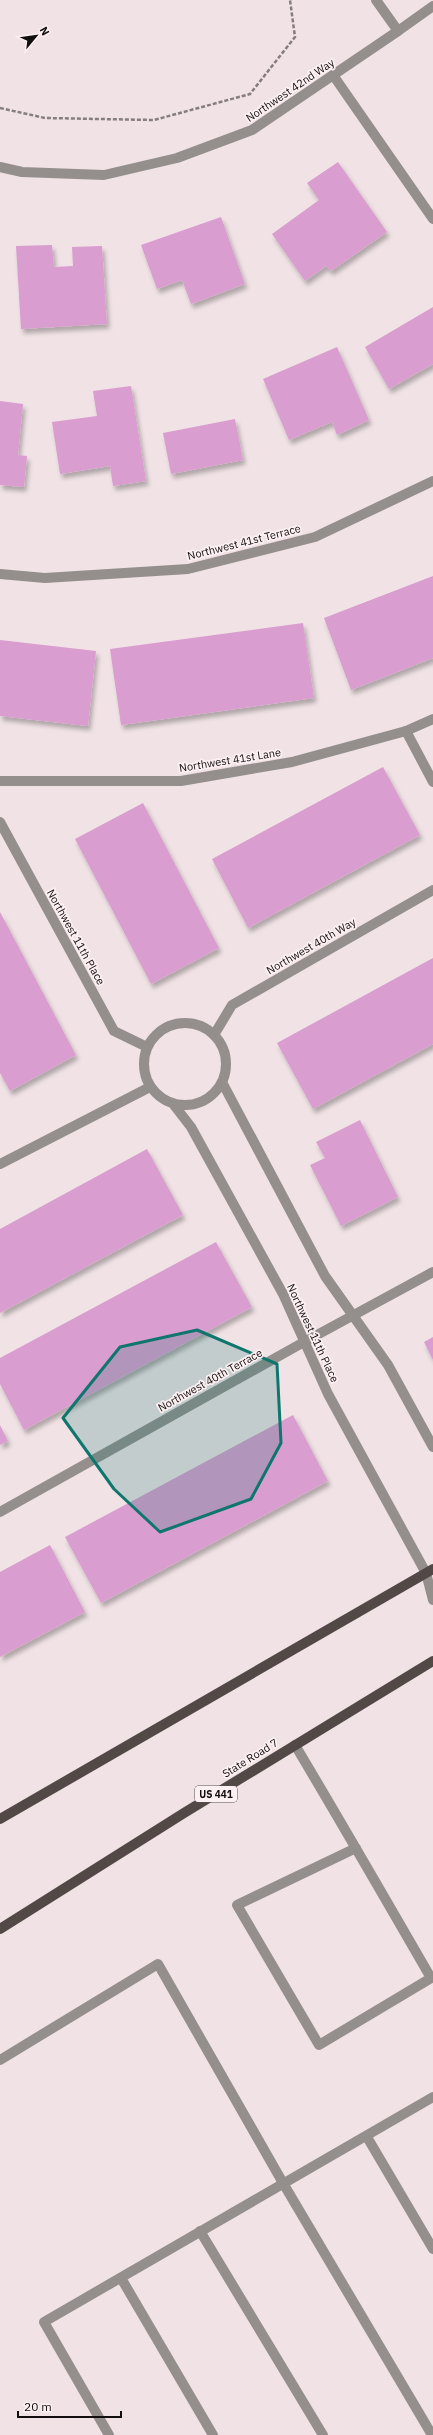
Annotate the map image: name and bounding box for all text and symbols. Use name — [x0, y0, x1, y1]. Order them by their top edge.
north arrow — [16, 16, 56, 56]
text: N — [37, 24, 53, 38]
street label: Northwest 42nd Way — [243, 55, 337, 125]
street label: Northwest 41st Terrace — [186, 521, 302, 563]
street label: Northwest 41st Lane — [178, 745, 282, 775]
street label: Northwest 11th Place — [44, 887, 108, 987]
street label: Northwest 40th Way — [264, 914, 359, 977]
street label: Northwest 11th Place — [284, 1281, 342, 1385]
street label: Northwest 40th Terrace — [155, 1345, 265, 1415]
street label: State Road 7 — [220, 1735, 280, 1781]
road number: US 441 — [195, 1786, 237, 1802]
scale bar — [18, 2393, 121, 2419]
text: 20 m — [24, 2399, 52, 2414]

